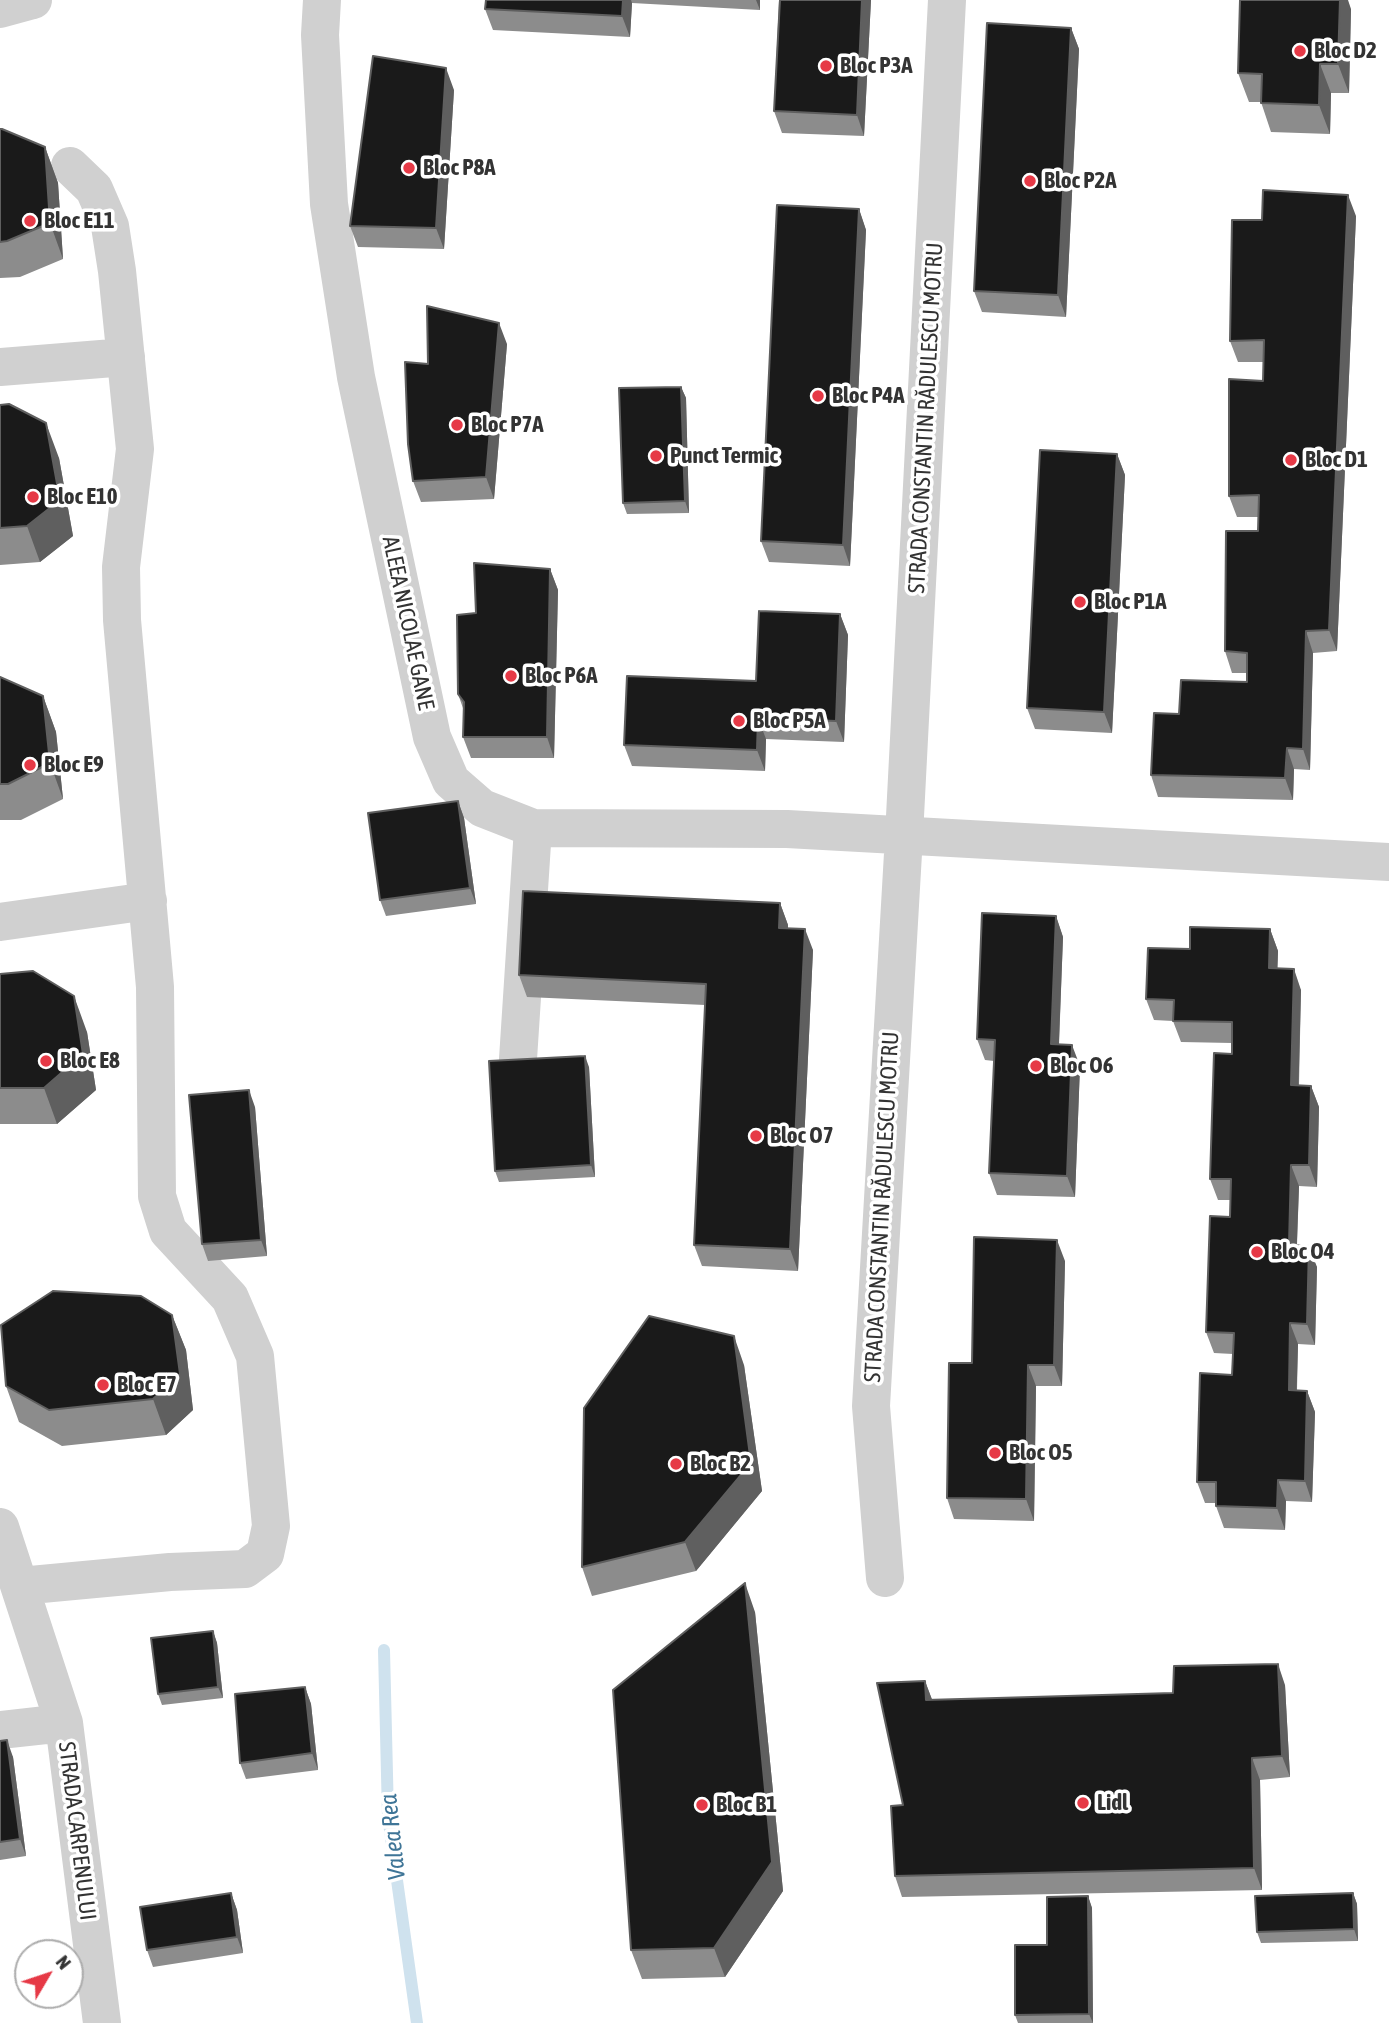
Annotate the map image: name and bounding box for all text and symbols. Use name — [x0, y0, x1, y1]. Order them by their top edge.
place label: Bloc D2 — [1314, 37, 1377, 65]
marker: Bloc D2 — [1292, 43, 1308, 59]
place label: Bloc P3A — [840, 52, 913, 80]
marker: Bloc P3A — [818, 58, 834, 74]
place label: Bloc P8A — [423, 154, 496, 182]
marker: Bloc P8A — [401, 160, 417, 176]
place label: Bloc P2A — [1044, 167, 1117, 195]
marker: Bloc P2A — [1022, 173, 1038, 189]
place label: Bloc E11 — [44, 207, 115, 235]
marker: Bloc E11 — [22, 213, 38, 229]
street label: STRADA CONSTANTIN RĂDULESCU MOTRU — [903, 242, 949, 594]
place label: Bloc P4A — [832, 382, 905, 410]
marker: Bloc P4A — [810, 388, 826, 404]
place label: Bloc P7A — [471, 411, 544, 439]
marker: Bloc P7A — [449, 417, 465, 433]
place label: Punct Termic — [670, 442, 778, 470]
place label: Bloc D1 — [1305, 446, 1368, 474]
marker: Punct Termic — [648, 448, 664, 464]
marker: Bloc D1 — [1283, 452, 1299, 468]
place label: Bloc E10 — [47, 483, 118, 511]
marker: Bloc E10 — [25, 489, 41, 505]
street label: ALEEA NICOLAE GANE — [376, 534, 440, 712]
place label: Bloc P1A — [1094, 588, 1167, 616]
marker: Bloc P1A — [1072, 594, 1088, 610]
place label: Bloc P6A — [525, 662, 598, 690]
marker: Bloc P6A — [503, 668, 519, 684]
place label: Bloc P5A — [753, 707, 826, 735]
marker: Bloc P5A — [731, 713, 747, 729]
place label: Bloc E9 — [44, 751, 104, 779]
marker: Bloc E9 — [22, 757, 38, 773]
street label: STRADA CONSTANTIN RĂDULESCU MOTRU — [859, 1031, 905, 1383]
place label: Bloc E8 — [60, 1047, 120, 1075]
place label: Bloc O6 — [1050, 1052, 1113, 1080]
marker: Bloc E8 — [38, 1053, 54, 1069]
marker: Bloc O6 — [1028, 1058, 1044, 1074]
place label: Bloc O7 — [770, 1122, 833, 1150]
marker: Bloc O7 — [748, 1128, 764, 1144]
place label: Bloc O4 — [1271, 1238, 1334, 1266]
marker: Bloc O4 — [1249, 1244, 1265, 1260]
place label: Bloc E7 — [117, 1371, 177, 1399]
marker: Bloc E7 — [95, 1377, 111, 1393]
place label: Bloc O5 — [1009, 1439, 1072, 1467]
marker: Bloc O5 — [987, 1445, 1003, 1461]
place label: Bloc B2 — [690, 1450, 751, 1478]
marker: Bloc B2 — [668, 1456, 684, 1472]
street label: STRADA CARPENULUI — [52, 1740, 102, 1922]
place label: Lidl — [1097, 1789, 1128, 1817]
place label: Bloc B1 — [716, 1791, 777, 1819]
water label: Valea Rea — [374, 1792, 412, 1882]
marker: Lidl — [1075, 1795, 1091, 1811]
marker: Bloc B1 — [694, 1797, 710, 1813]
north arrow — [14, 1939, 84, 2009]
text: N — [52, 1951, 76, 1973]

